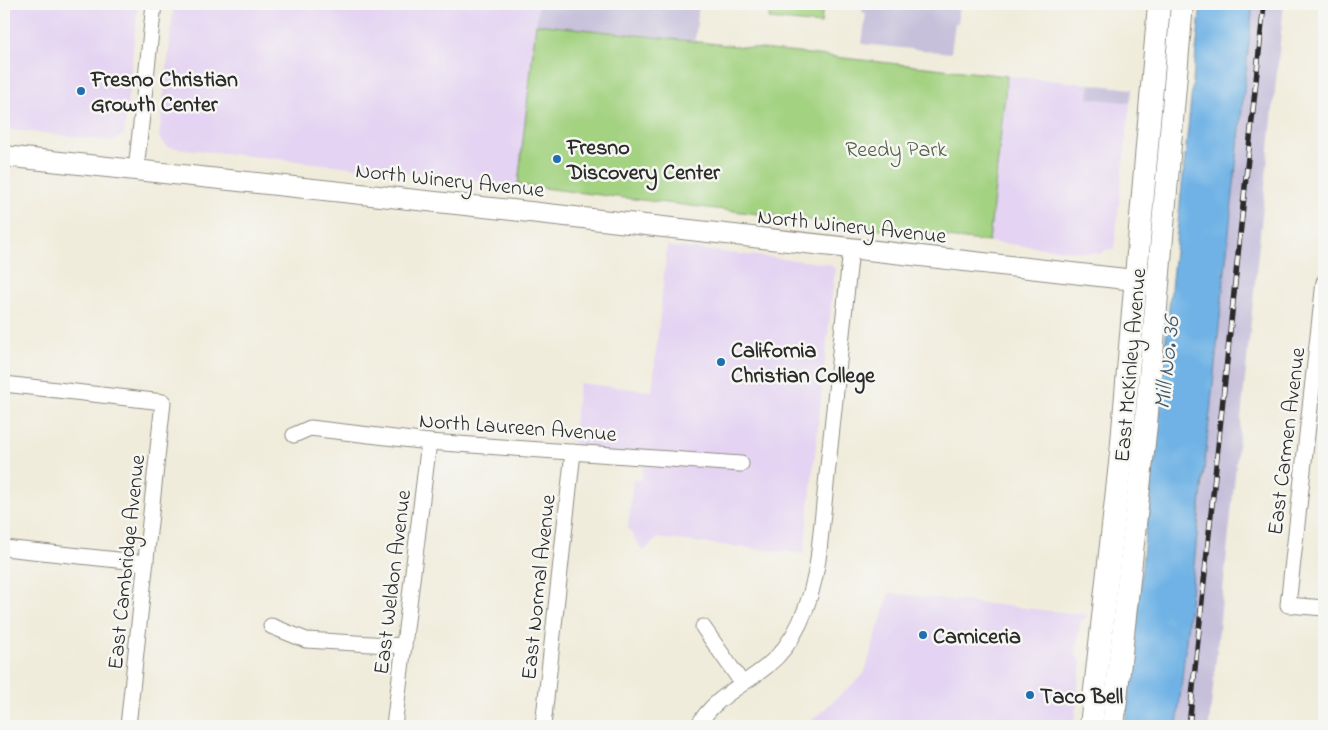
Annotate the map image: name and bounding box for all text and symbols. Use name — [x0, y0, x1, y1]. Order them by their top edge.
place label: Fresno Christian Growth Center — [90, 65, 238, 122]
marker: Fresno Christian Growth Center — [75, 85, 87, 97]
place label: Fresno Discovery Center — [566, 133, 721, 191]
park label: Reedy Park — [845, 135, 947, 168]
marker: Fresno Discovery Center — [551, 153, 563, 165]
street label: North Winery Avenue — [354, 156, 546, 209]
street label: North Winery Avenue — [756, 202, 948, 255]
street label: East McKinley Avenue — [1108, 267, 1157, 464]
water label: Mill No. 36 — [1146, 312, 1191, 411]
place label: California Christian College — [731, 336, 876, 394]
street label: East Carmen Avenue — [1261, 345, 1315, 537]
marker: California Christian College — [715, 356, 727, 368]
street label: North Laureen Avenue — [418, 406, 618, 452]
street label: East Cambridge Avenue — [101, 453, 156, 672]
street label: East Weldon Avenue — [367, 488, 421, 677]
street label: East Normal Avenue — [514, 493, 566, 682]
place label: Carniceria — [933, 622, 1021, 654]
marker: Carniceria — [917, 629, 929, 641]
place label: Taco Bell — [1040, 682, 1124, 714]
marker: Taco Bell — [1024, 689, 1036, 701]

